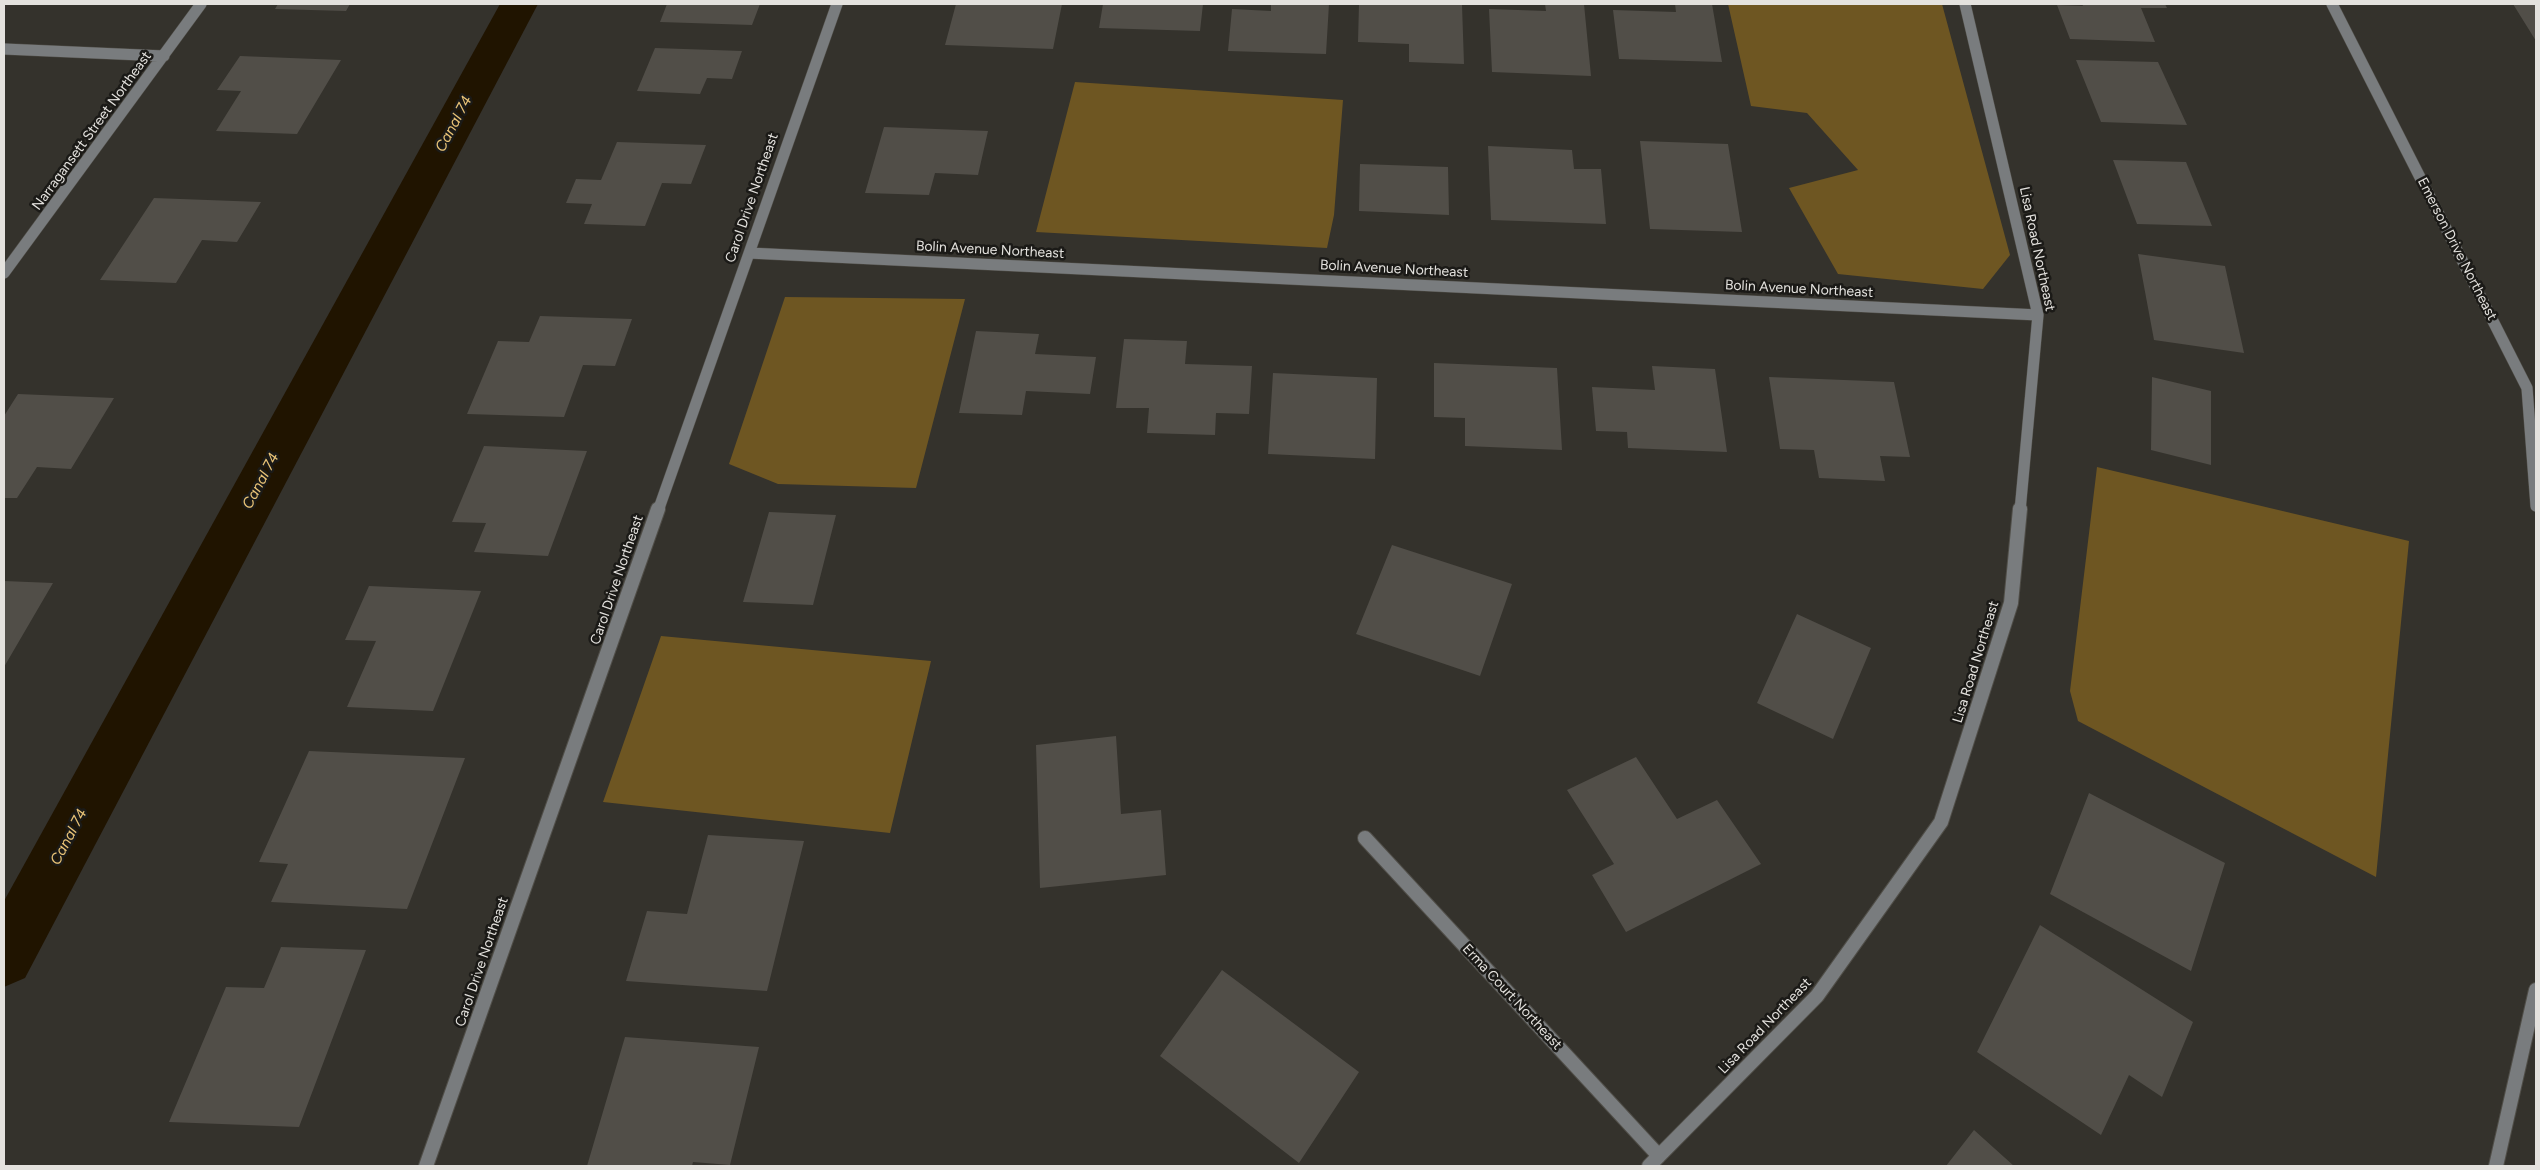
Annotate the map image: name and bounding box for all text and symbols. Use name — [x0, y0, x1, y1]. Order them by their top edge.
street label: Narragansett Street Northeast — [29, 48, 155, 214]
water label: Canal 74 — [432, 93, 476, 155]
street label: Carol Drive Northeast — [722, 131, 782, 265]
street label: Emerson Drive Northeast — [2414, 175, 2500, 323]
street label: Lisa Road Northeast — [2016, 185, 2058, 313]
street label: Bolin Avenue Northeast — [915, 238, 1065, 262]
street label: Bolin Avenue Northeast — [1319, 257, 1469, 281]
street label: Bolin Avenue Northeast — [1724, 277, 1874, 301]
water label: Canal 74 — [239, 450, 283, 512]
street label: Carol Drive Northeast — [587, 513, 647, 647]
street label: Lisa Road Northeast — [1949, 599, 2003, 725]
water label: Canal 74 — [47, 806, 91, 868]
street label: Carol Drive Northeast — [452, 895, 512, 1029]
street label: Erma Court Northeast — [1459, 941, 1565, 1053]
street label: Lisa Road Northeast — [1715, 975, 1815, 1077]

